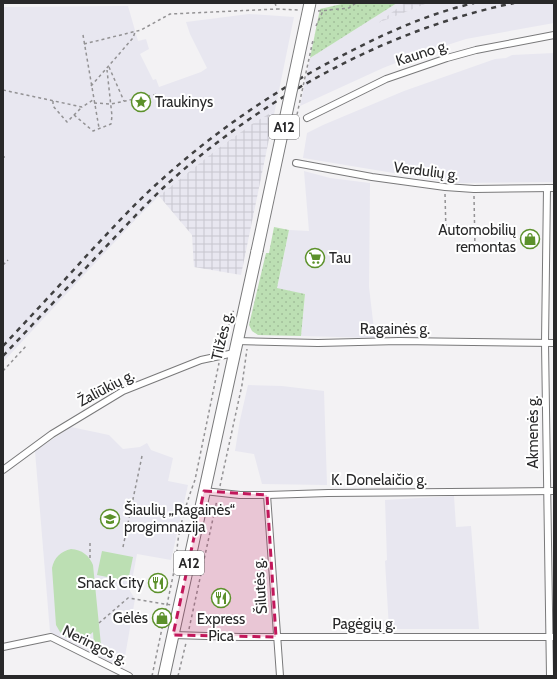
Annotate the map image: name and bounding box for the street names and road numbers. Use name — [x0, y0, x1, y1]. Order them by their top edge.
street label: Kauno g. — [393, 36, 451, 70]
road number: A12 — [269, 115, 299, 139]
street label: Verdulių g. — [393, 158, 459, 184]
street label: Tilžės g. — [208, 310, 236, 362]
street label: Ragainės g. — [360, 320, 430, 338]
street label: Žaliūkių g. — [74, 365, 137, 410]
street label: Akmenės g. — [524, 395, 542, 469]
street label: K. Donelaičio g. — [331, 471, 427, 489]
road number: A12 — [174, 551, 204, 575]
street label: Šilutės g. — [248, 557, 271, 615]
street label: Pagėgių g. — [332, 615, 396, 633]
street label: Neringos g. — [59, 622, 131, 668]

